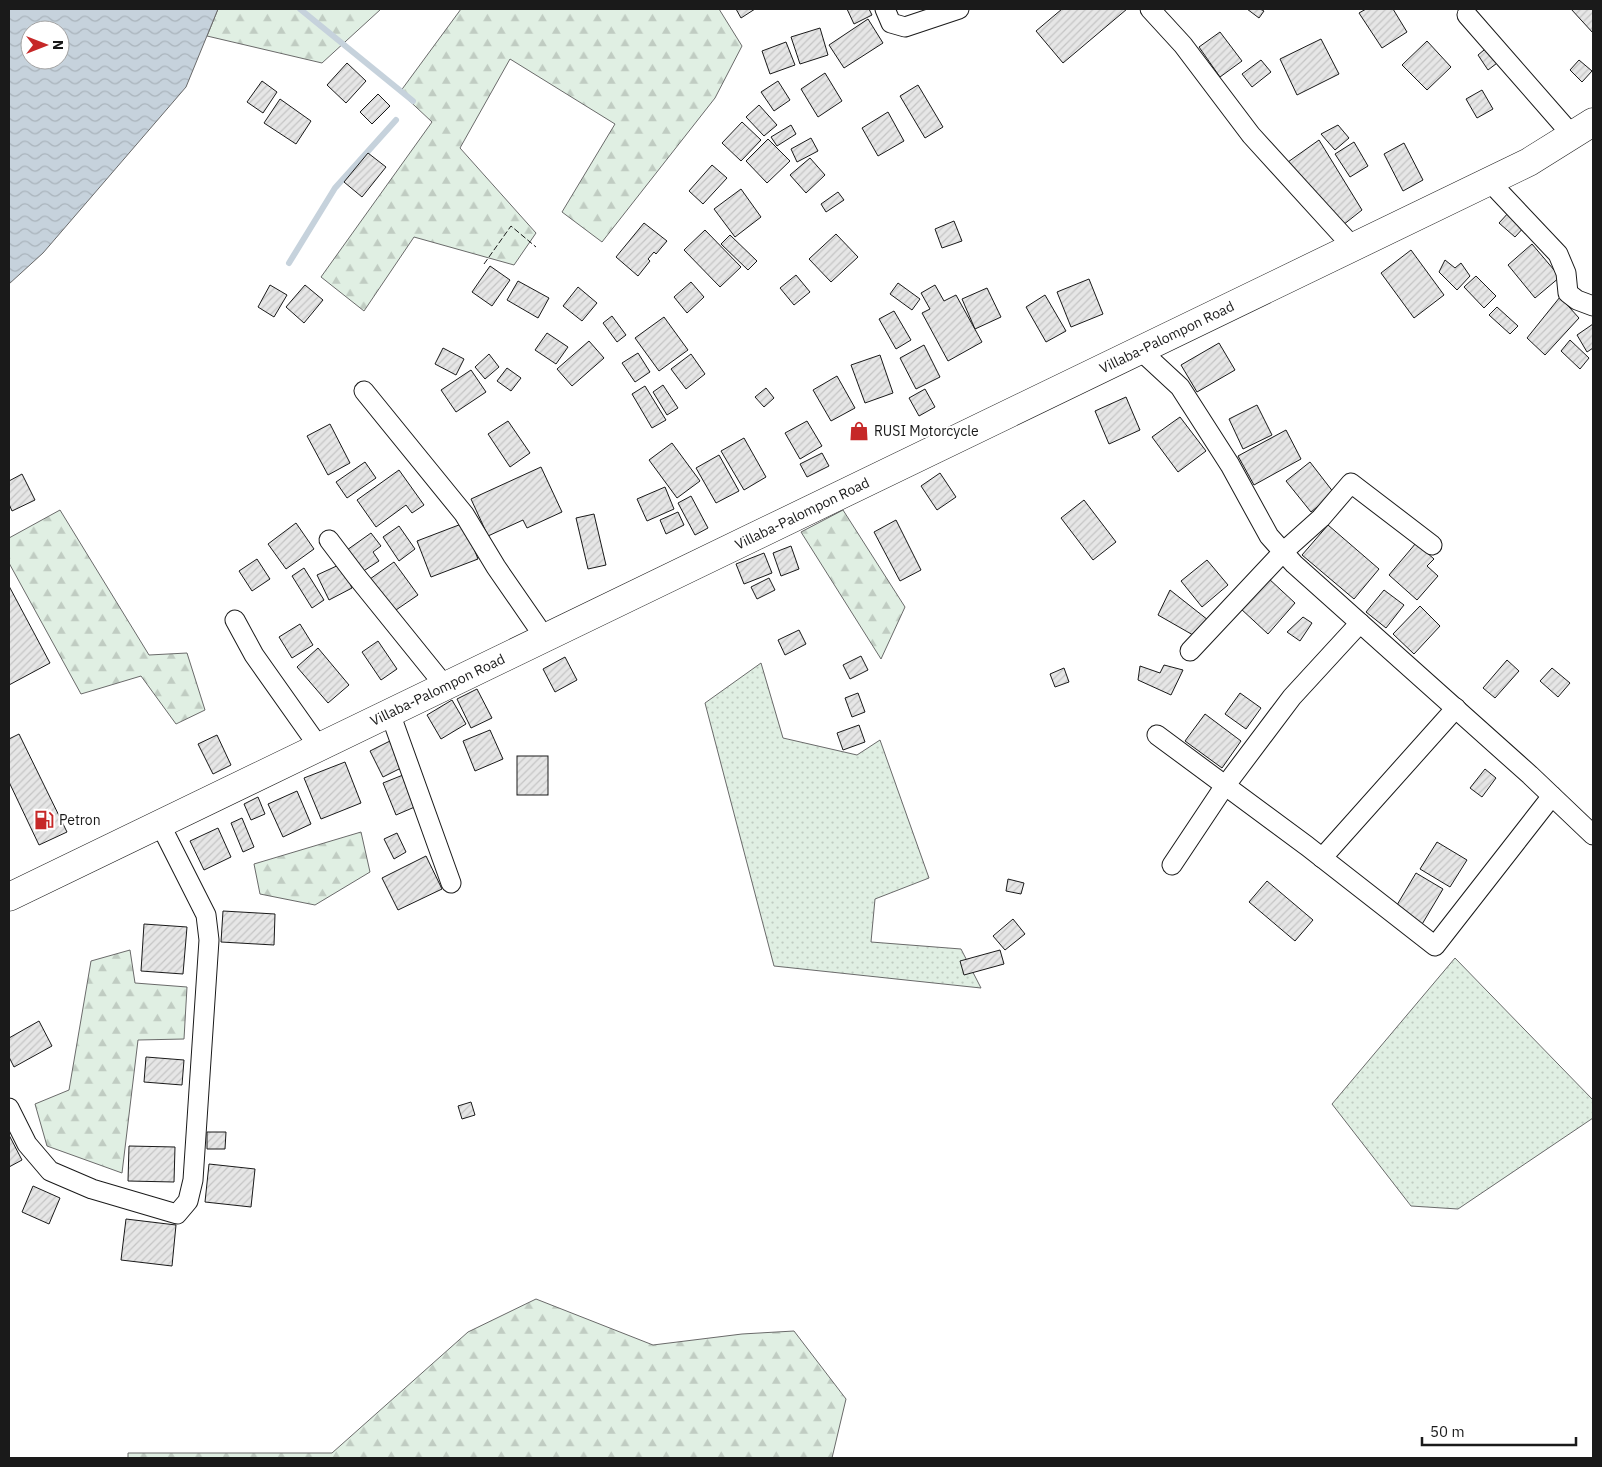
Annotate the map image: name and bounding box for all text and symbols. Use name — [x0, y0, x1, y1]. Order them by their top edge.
north arrow — [20, 20, 70, 70]
text: N — [49, 40, 67, 50]
street label: Villaba-Palompon Road — [1096, 297, 1237, 377]
shop icon: RUSI Motorcycle — [848, 420, 870, 442]
place label: RUSI Motorcycle — [874, 422, 979, 440]
street label: Villaba-Palompon Road — [732, 473, 872, 554]
street label: Villaba-Palompon Road — [367, 650, 508, 730]
fuel station icon: Petron — [33, 809, 55, 831]
place label: Petron — [59, 811, 101, 829]
scale bar — [1422, 1414, 1576, 1446]
text: 50 m — [1430, 1422, 1465, 1441]

